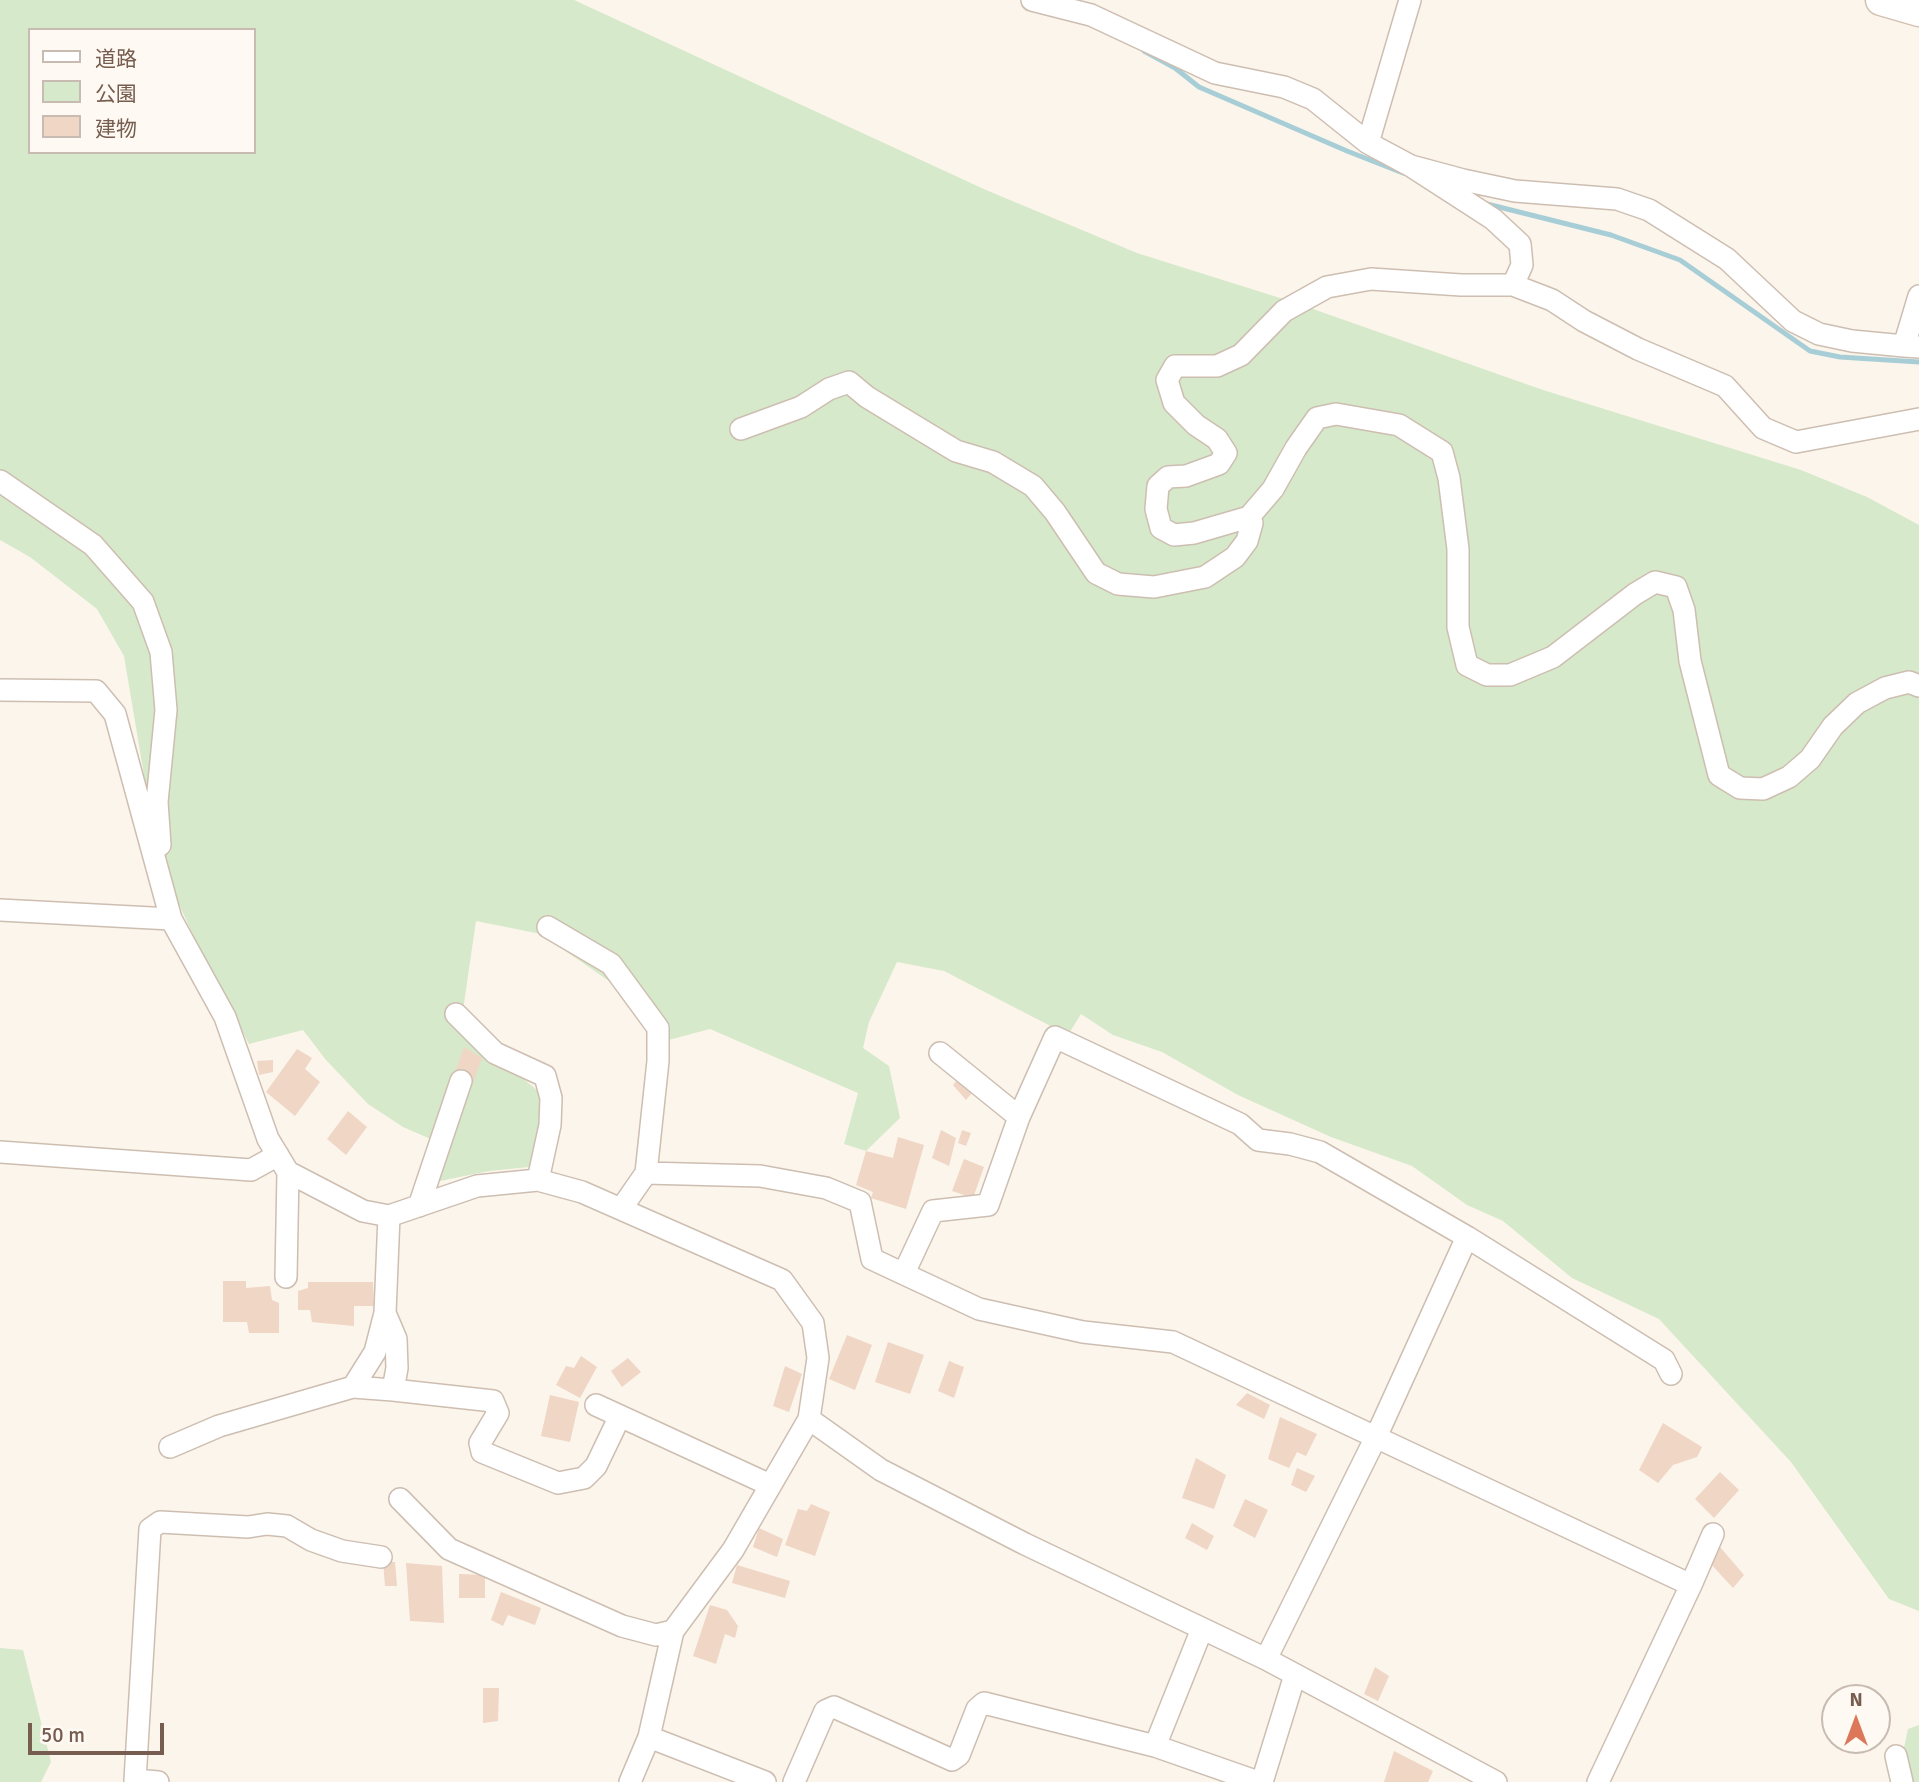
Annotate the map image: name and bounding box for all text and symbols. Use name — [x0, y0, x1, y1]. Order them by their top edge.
legend — [28, 28, 256, 154]
text: 道路 — [95, 46, 137, 72]
text: 公園 — [95, 81, 137, 107]
text: 建物 — [95, 116, 137, 142]
north arrow — [1821, 1684, 1891, 1754]
text: N — [1849, 1688, 1863, 1712]
scale bar — [32, 1708, 168, 1752]
text: 50 m — [41, 1722, 85, 1748]

